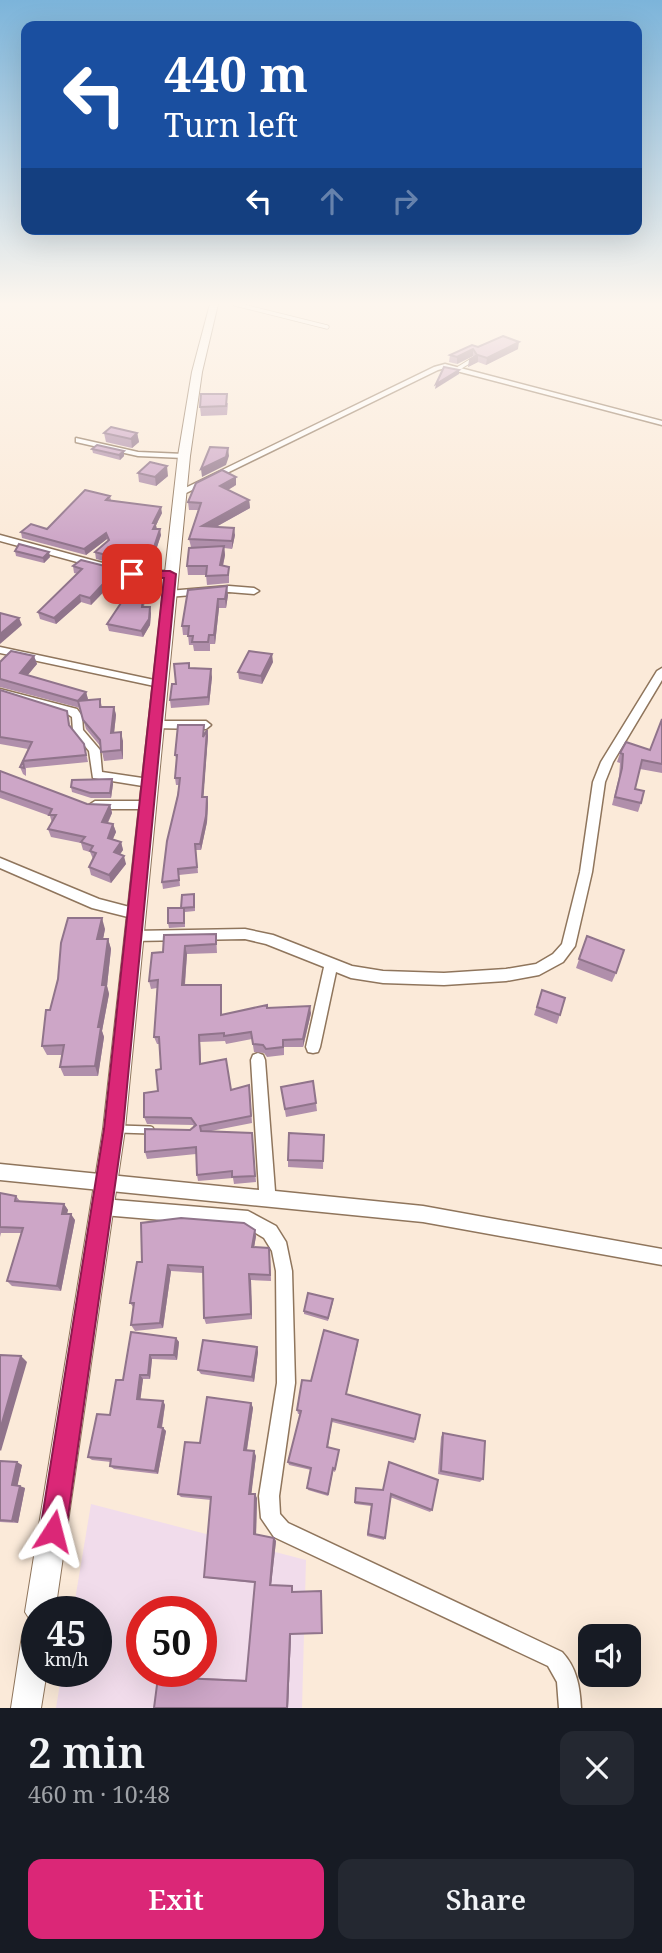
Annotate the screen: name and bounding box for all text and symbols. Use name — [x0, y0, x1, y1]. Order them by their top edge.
text: 440 m — [164, 40, 308, 106]
icon: left — [49, 49, 140, 140]
text: Turn left — [164, 103, 298, 146]
icon: left — [240, 182, 278, 220]
icon: ahead — [313, 182, 351, 220]
icon: right — [386, 182, 424, 220]
pin — [102, 544, 162, 604]
icon: arrive — [113, 555, 151, 593]
position arrow — [16, 1494, 90, 1568]
speed limit sign: 50 — [126, 1596, 217, 1687]
text: 45 — [47, 1609, 86, 1656]
map controls — [578, 1624, 641, 1687]
button: sound — [578, 1624, 641, 1687]
text: km/h — [44, 1647, 89, 1671]
text: 2 min — [28, 1723, 145, 1780]
button: close — [560, 1731, 634, 1805]
text: 460 m · 10:48 — [28, 1778, 170, 1810]
button: Exit — [28, 1859, 324, 1939]
button: Share — [338, 1859, 634, 1939]

